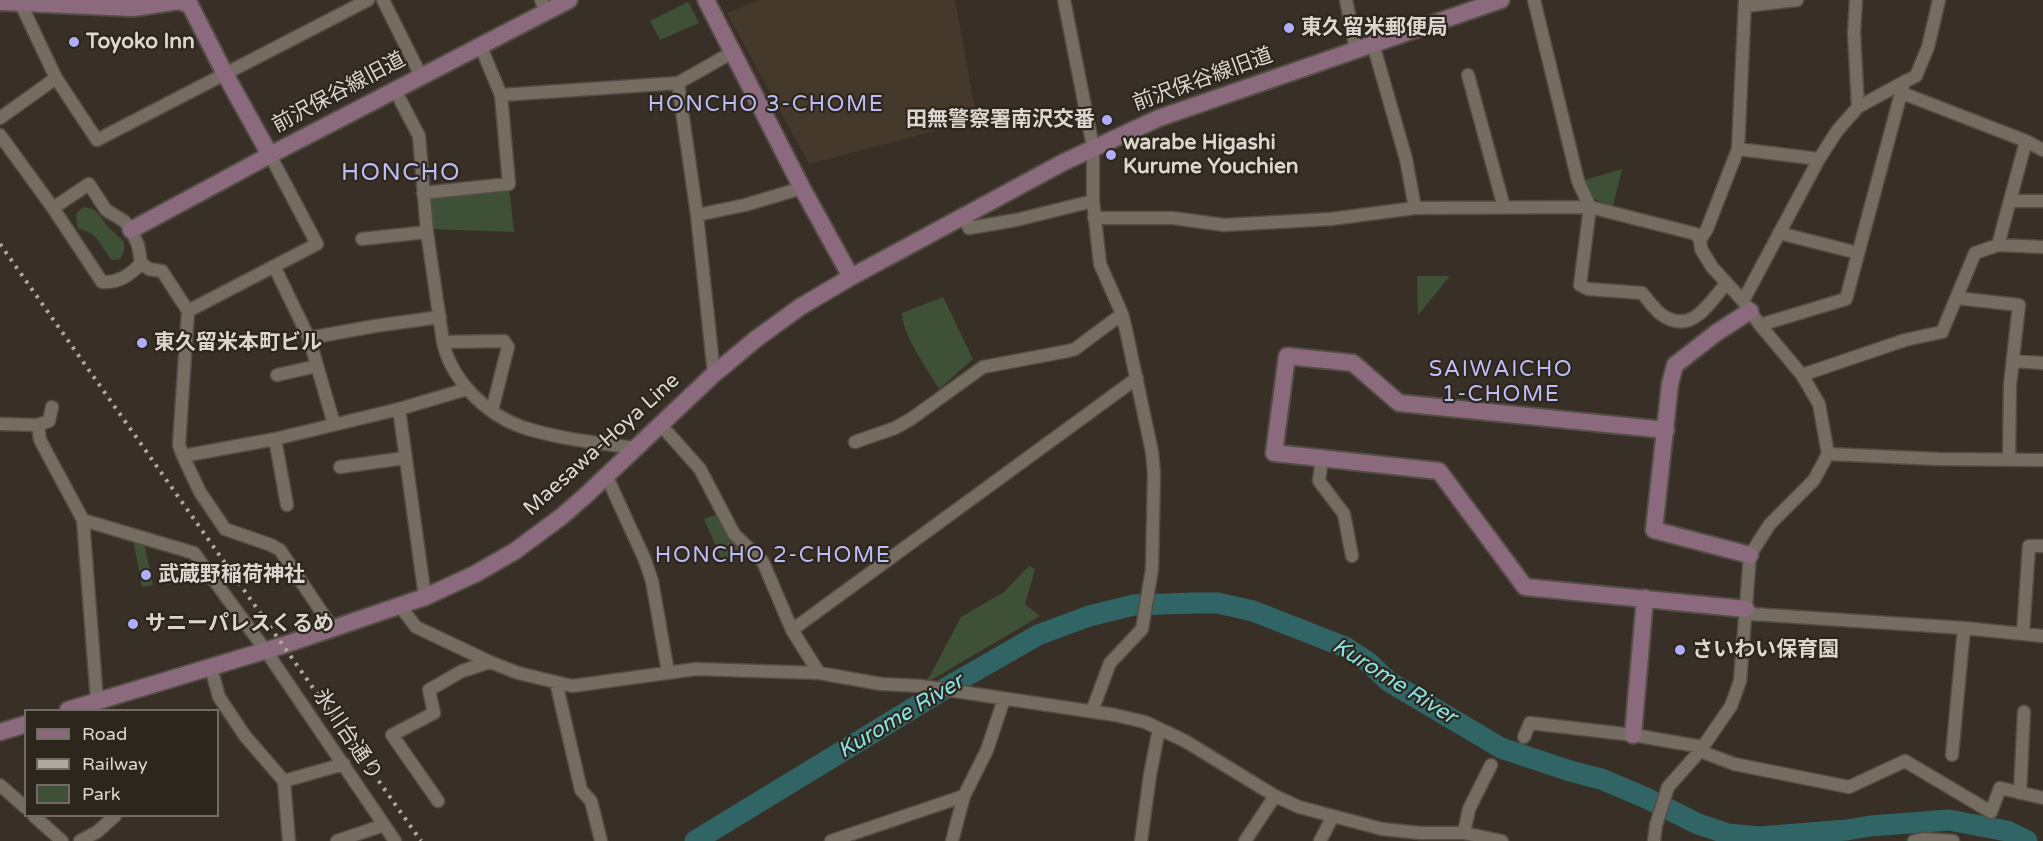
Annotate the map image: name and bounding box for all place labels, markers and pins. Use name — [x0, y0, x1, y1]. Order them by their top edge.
place label: 東久留米郵便局 — [1301, 15, 1448, 41]
marker: 東久留米郵便局 — [1282, 21, 1296, 35]
place label: Toyoko Inn — [86, 29, 195, 55]
marker: Toyoko Inn — [67, 35, 81, 49]
place label: 田無警察署南沢交番 — [906, 107, 1095, 133]
marker: 田無警察署南沢交番 — [1100, 113, 1114, 127]
place label: warabe Higashi Kurume Youchien — [1123, 130, 1299, 180]
marker: warabe Higashi Kurume Youchien — [1104, 148, 1118, 162]
place label: 東久留米本町ビル — [154, 330, 322, 356]
marker: 東久留米本町ビル — [135, 336, 149, 350]
place label: 武蔵野稲荷神社 — [158, 562, 305, 588]
marker: 武蔵野稲荷神社 — [139, 568, 153, 582]
place label: サニーパレスくるめ — [145, 611, 334, 637]
marker: サニーパレスくるめ — [126, 617, 140, 631]
place label: さいわい保育園 — [1692, 637, 1839, 663]
marker: さいわい保育園 — [1673, 643, 1687, 657]

